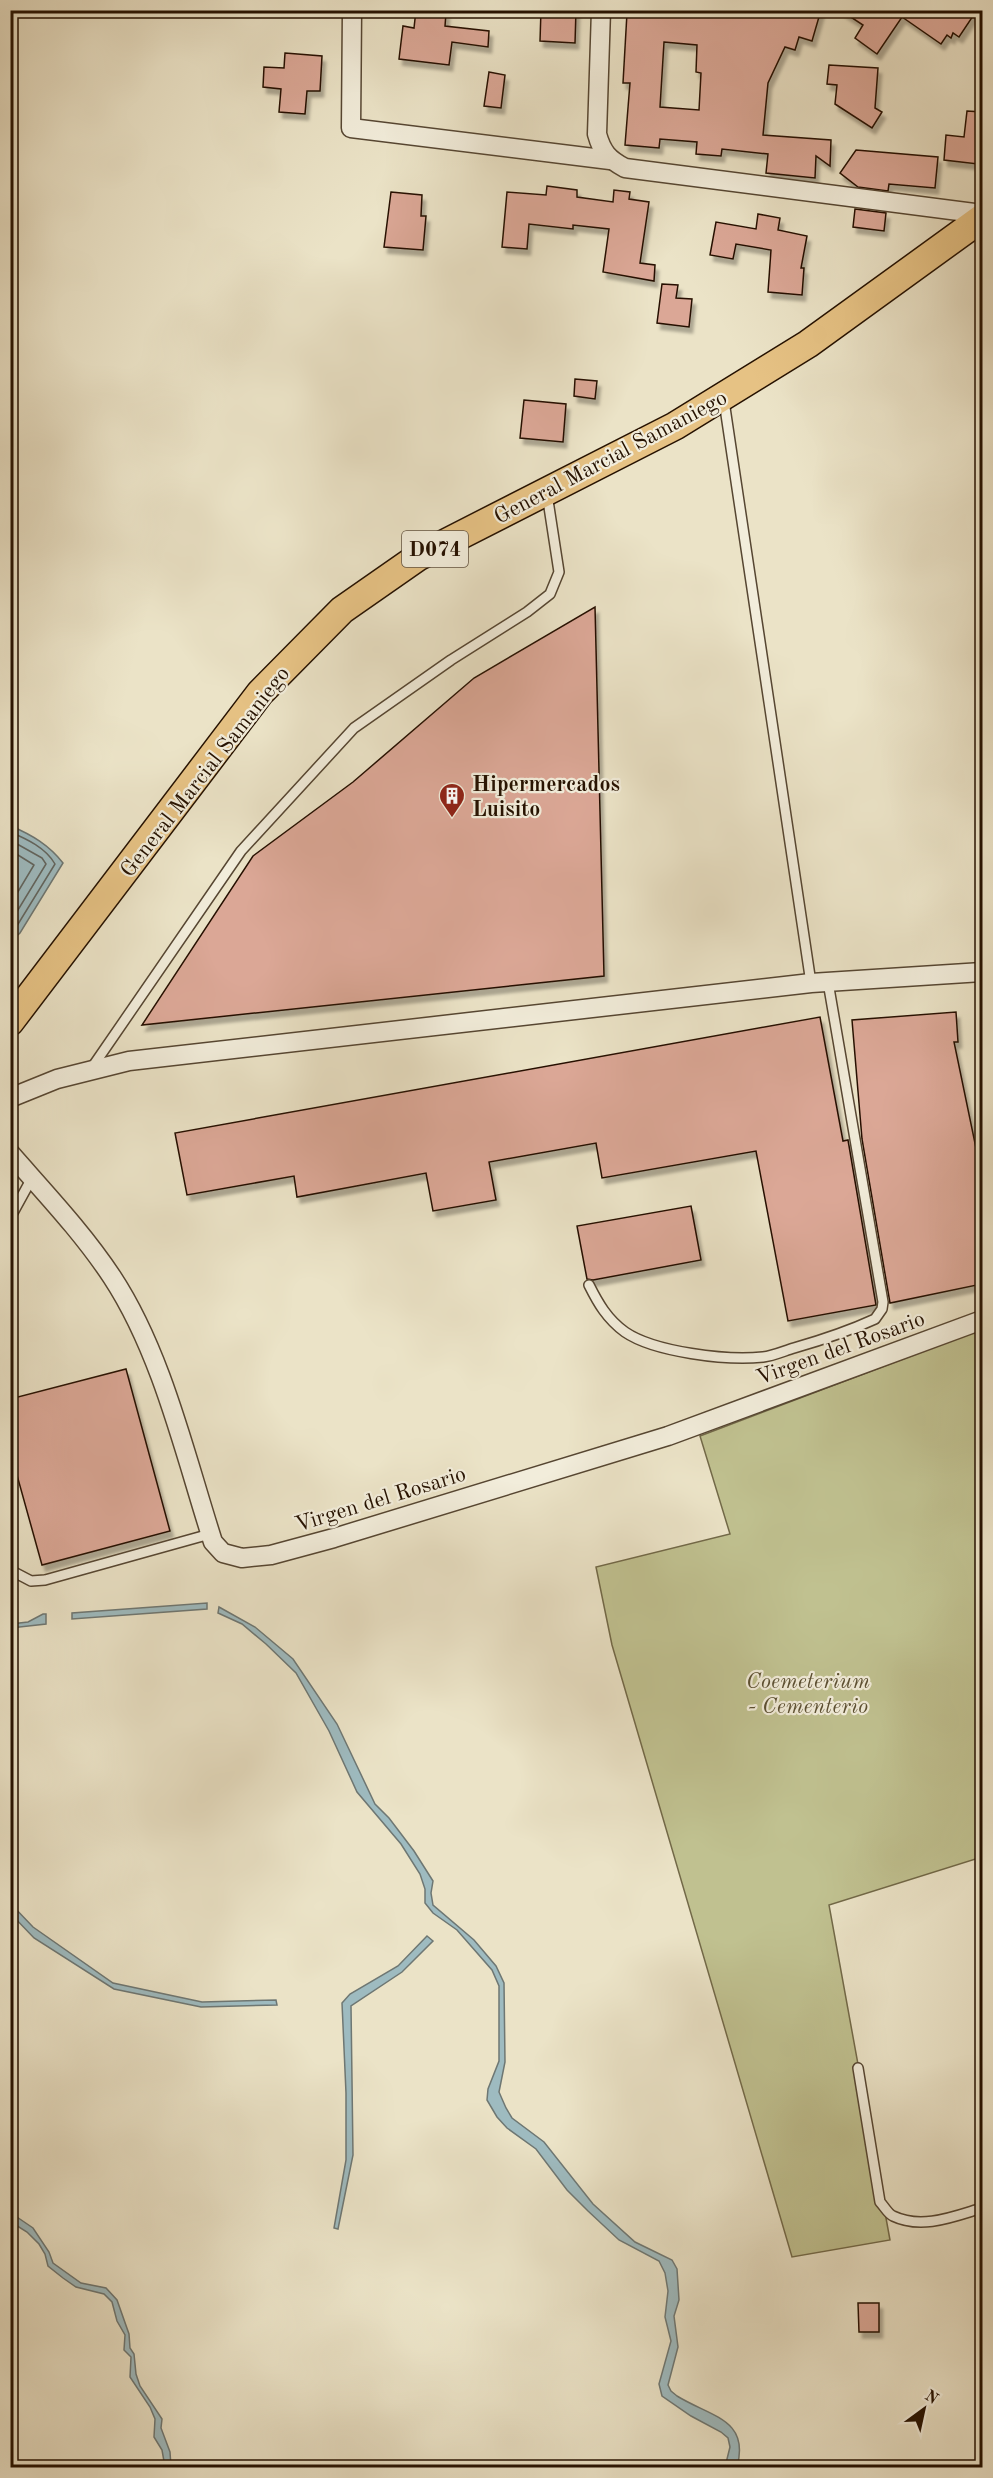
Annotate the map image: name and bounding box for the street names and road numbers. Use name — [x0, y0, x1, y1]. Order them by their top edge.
street label: General Marcial Samaniego — [491, 387, 731, 529]
road number: D074 — [402, 531, 468, 567]
street label: General Marcial Samaniego — [117, 663, 294, 882]
street label: Virgen del Rosario — [753, 1308, 928, 1390]
street label: Virgen del Rosario — [292, 1463, 469, 1536]

